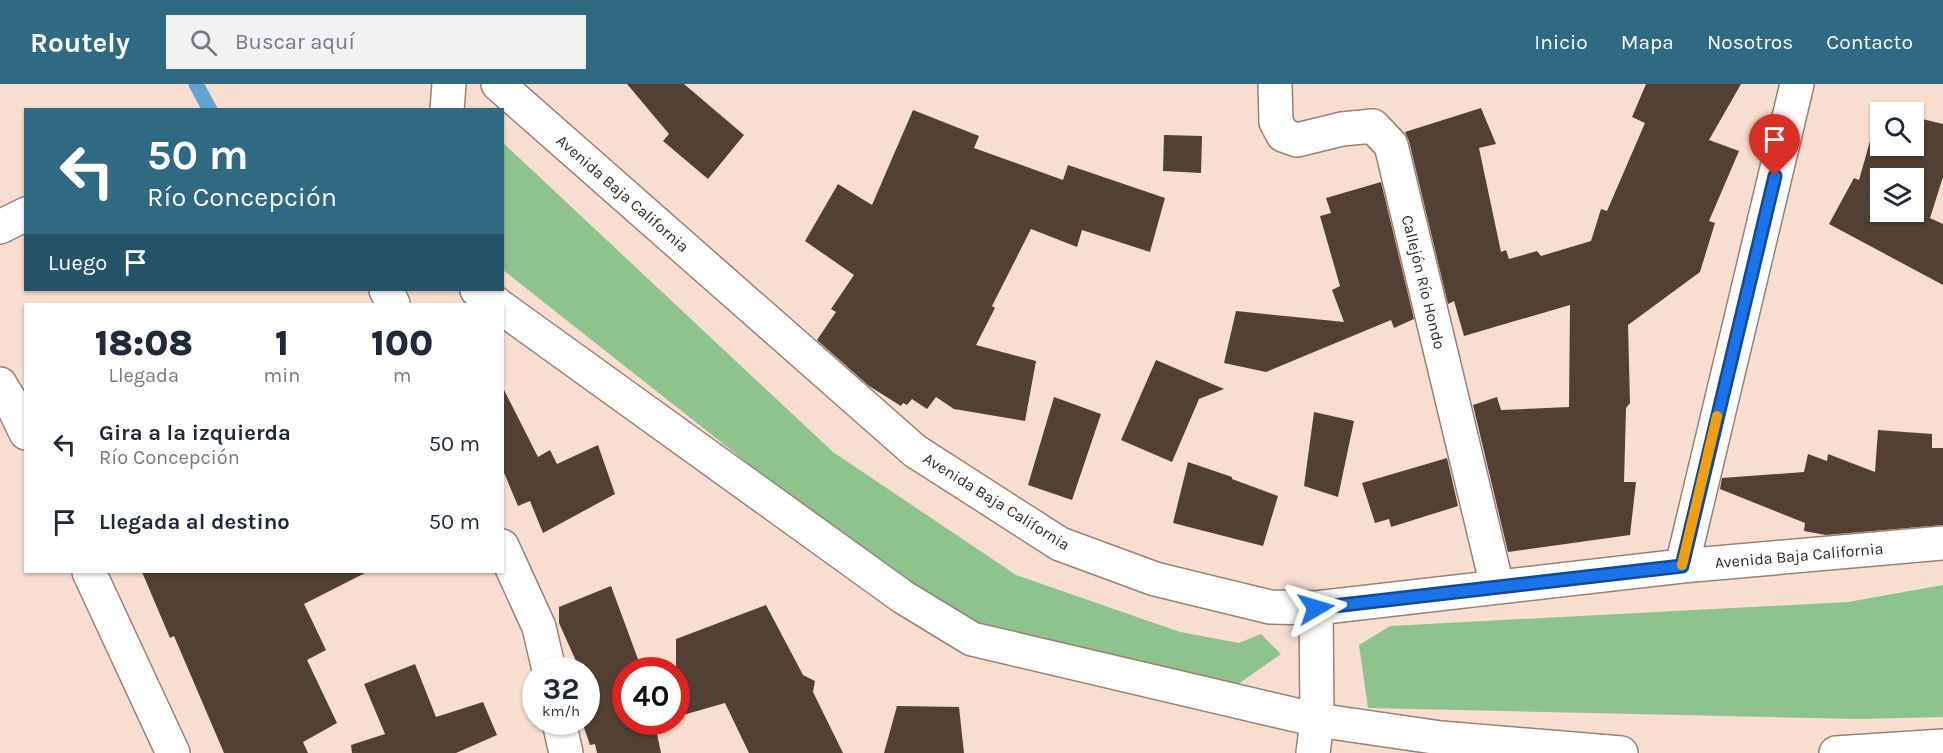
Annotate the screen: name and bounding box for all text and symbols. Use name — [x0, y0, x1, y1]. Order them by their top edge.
search box — [166, 15, 586, 69]
text: Routely — [30, 26, 130, 59]
icon: search — [187, 26, 220, 59]
text: Buscar aquí — [235, 29, 355, 55]
text: Inicio — [1534, 30, 1588, 54]
text: Mapa — [1621, 30, 1674, 54]
text: Nosotros — [1707, 30, 1793, 54]
text: Contacto — [1826, 30, 1913, 54]
map controls — [1870, 102, 1924, 222]
button: search — [1870, 102, 1924, 156]
pin — [1749, 114, 1800, 176]
icon: arrive — [1758, 123, 1791, 156]
text: 50 m — [147, 130, 249, 180]
street label: Avenida Baja California — [553, 131, 693, 256]
icon: left — [48, 132, 126, 210]
button: layers — [1870, 168, 1924, 222]
text: Río Concepción — [147, 181, 337, 213]
street label: Callejón Río Hondo — [1398, 213, 1449, 351]
icon: arrive — [119, 246, 152, 279]
text: Luego — [48, 250, 107, 276]
text: 18:08 — [95, 322, 193, 364]
text: 1 — [275, 322, 289, 364]
text: 100 — [371, 322, 433, 364]
text: Llegada — [109, 364, 179, 387]
text: min — [264, 364, 300, 387]
text: m — [393, 364, 412, 387]
text: Gira a la izquierda — [99, 420, 291, 446]
icon: left — [48, 428, 81, 461]
text: 50 m — [429, 431, 480, 457]
text: Río Concepción — [99, 446, 240, 469]
street label: Avenida Baja California — [920, 449, 1073, 554]
icon: arrive — [48, 506, 81, 539]
text: Llegada al destino — [99, 509, 290, 535]
text: 50 m — [429, 509, 480, 535]
street label: Avenida Baja California — [1714, 539, 1884, 572]
position arrow — [1284, 576, 1348, 640]
speed limit sign: 40 — [612, 657, 690, 735]
text: 32 — [543, 671, 579, 707]
text: km/h — [542, 702, 580, 720]

